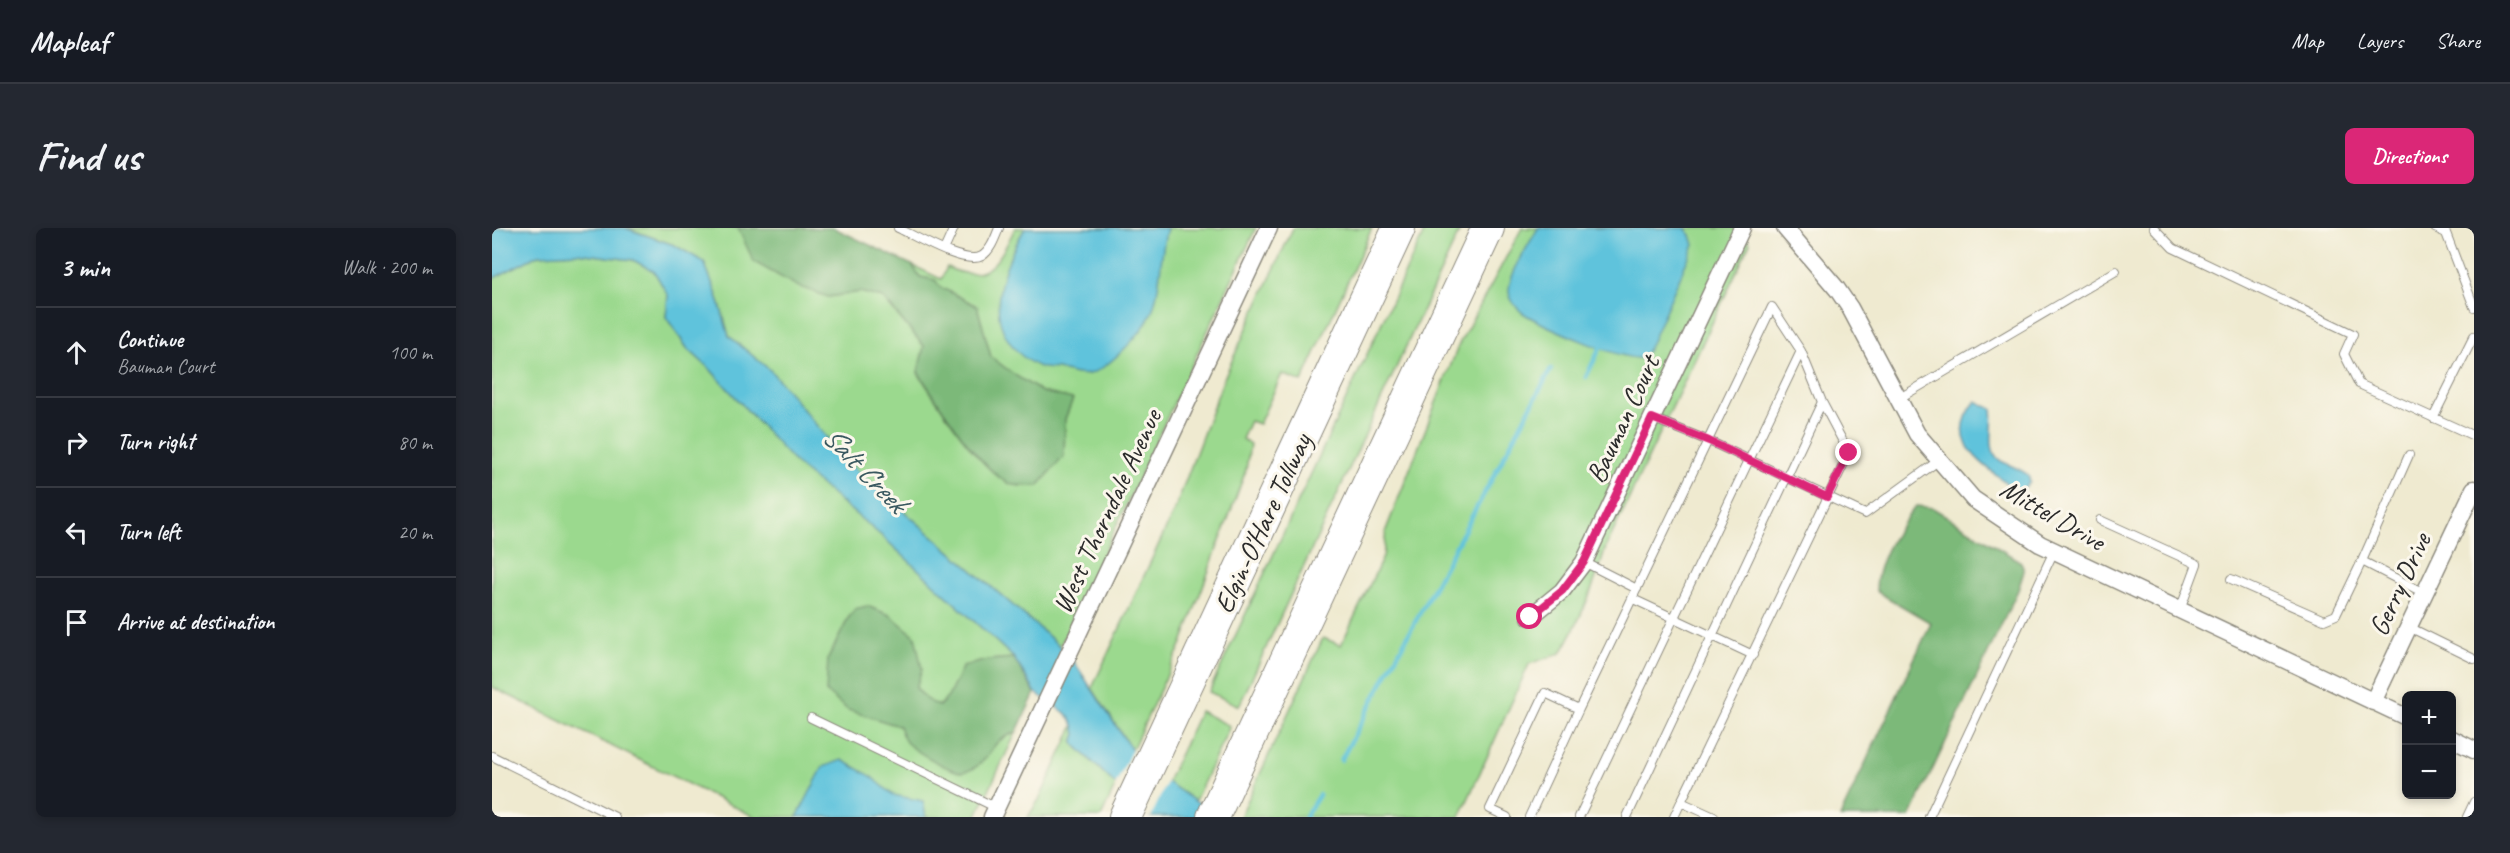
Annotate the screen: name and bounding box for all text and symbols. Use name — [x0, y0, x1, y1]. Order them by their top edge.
text: Mapleaf — [30, 24, 108, 59]
text: Map — [2291, 28, 2324, 54]
text: Layers — [2357, 28, 2403, 54]
text: Share — [2436, 28, 2480, 54]
button: Directions — [2345, 128, 2474, 184]
text: Find us — [36, 130, 141, 183]
text: 3 min — [60, 251, 110, 284]
text: Walk · 200 m — [342, 255, 432, 280]
text: Continue — [117, 326, 183, 354]
icon: ahead — [60, 336, 93, 369]
text: 100 m — [389, 340, 432, 365]
street label: Bauman Court — [1578, 347, 1668, 488]
text: Bauman Court — [117, 354, 215, 379]
street label: West Thorndale Avenue — [1044, 402, 1170, 619]
water label: Salt Creek — [815, 418, 919, 524]
icon: right — [60, 426, 93, 459]
street label: Elgin-O'Hare Tollway — [1206, 426, 1320, 618]
text: Turn right — [117, 428, 194, 456]
text: 80 m — [398, 430, 432, 455]
route end — [1835, 439, 1861, 465]
street label: Mittel Drive — [1994, 471, 2113, 559]
icon: left — [60, 516, 93, 549]
text: Turn left — [117, 518, 181, 546]
text: 20 m — [398, 520, 432, 545]
street label: Gerry Drive — [2361, 526, 2439, 641]
route start — [1516, 603, 1542, 629]
icon: arrive — [60, 606, 93, 639]
text: Arrive at destination — [117, 608, 274, 636]
map controls — [2402, 691, 2456, 799]
button: + — [2402, 691, 2456, 745]
button: − — [2402, 745, 2456, 799]

